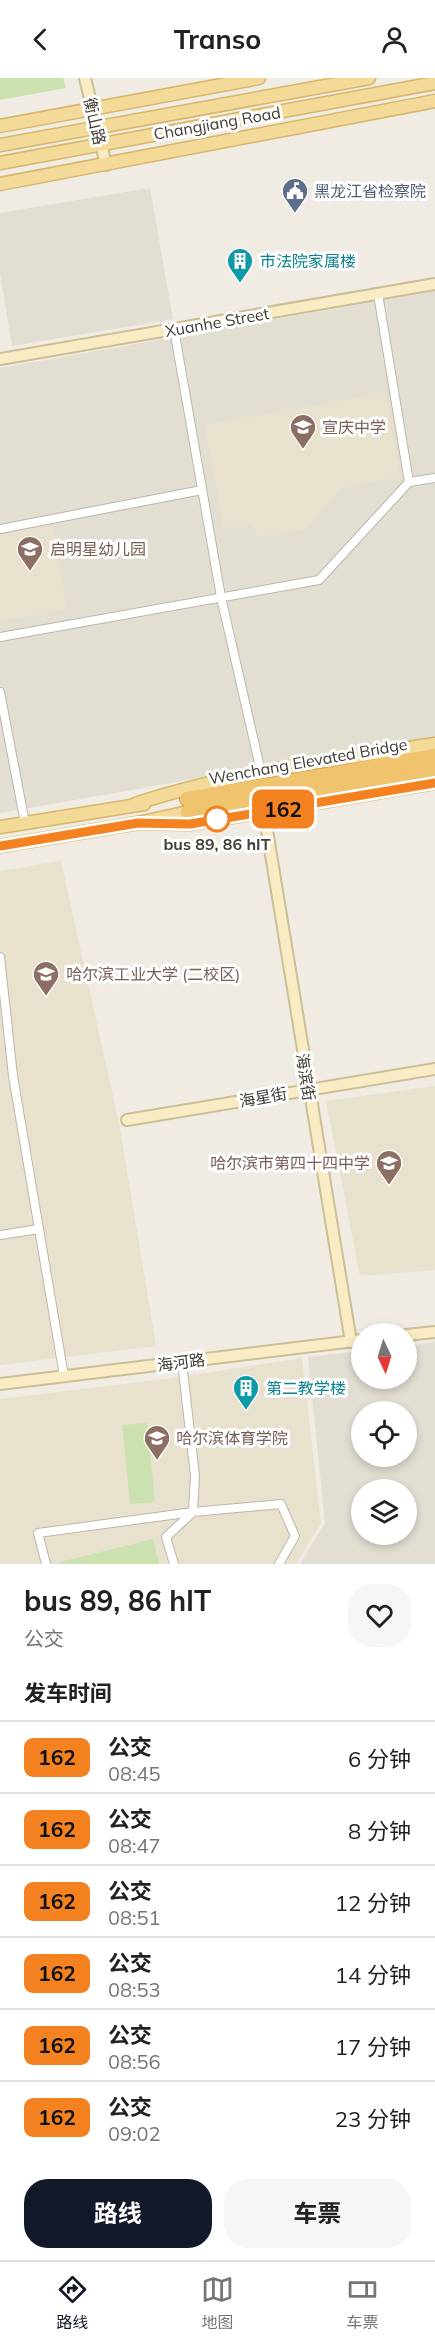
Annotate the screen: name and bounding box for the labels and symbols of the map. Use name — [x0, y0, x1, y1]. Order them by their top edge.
street label: 衡山路 — [80, 95, 110, 147]
street label: Changjiang Road — [152, 102, 282, 144]
public building icon: 黑龙江省检察院 — [280, 176, 310, 214]
place label: 黑龙江省检察院 — [314, 181, 426, 201]
building icon: 市法院家属楼 — [225, 246, 255, 284]
place label: 市法院家属楼 — [260, 251, 356, 271]
street label: Xuanhe Street — [163, 303, 271, 341]
school or university icon: 宣庆中学 — [288, 412, 318, 450]
place label: 宣庆中学 — [322, 417, 386, 437]
school or university icon: 启明星幼儿园 — [15, 534, 45, 572]
place label: 启明星幼儿园 — [50, 539, 146, 559]
street label: Wenchang Elevated Bridge — [207, 734, 409, 788]
line badge: 162 — [248, 790, 318, 828]
marker: bus 89, 86 hIT — [204, 806, 230, 832]
place label: bus 89, 86 hIT — [163, 834, 271, 854]
school or university icon: 哈尔滨工业大学 (二校区) — [31, 959, 61, 997]
place label: 哈尔滨工业大学 (二校区) — [66, 964, 240, 984]
street label: 海滨街 — [292, 1052, 320, 1102]
street label: 海星街 — [238, 1083, 288, 1111]
school or university icon: 哈尔滨市第四十四中学 — [374, 1148, 404, 1186]
place label: 哈尔滨市第四十四中学 — [210, 1153, 370, 1173]
north arrow — [351, 1323, 417, 1389]
street label: 海河路 — [156, 1349, 206, 1375]
building icon: 第二教学楼 — [231, 1373, 261, 1411]
place label: 第二教学楼 — [266, 1378, 346, 1398]
school or university icon: 哈尔滨体育学院 — [142, 1423, 172, 1461]
place label: 哈尔滨体育学院 — [176, 1428, 288, 1448]

